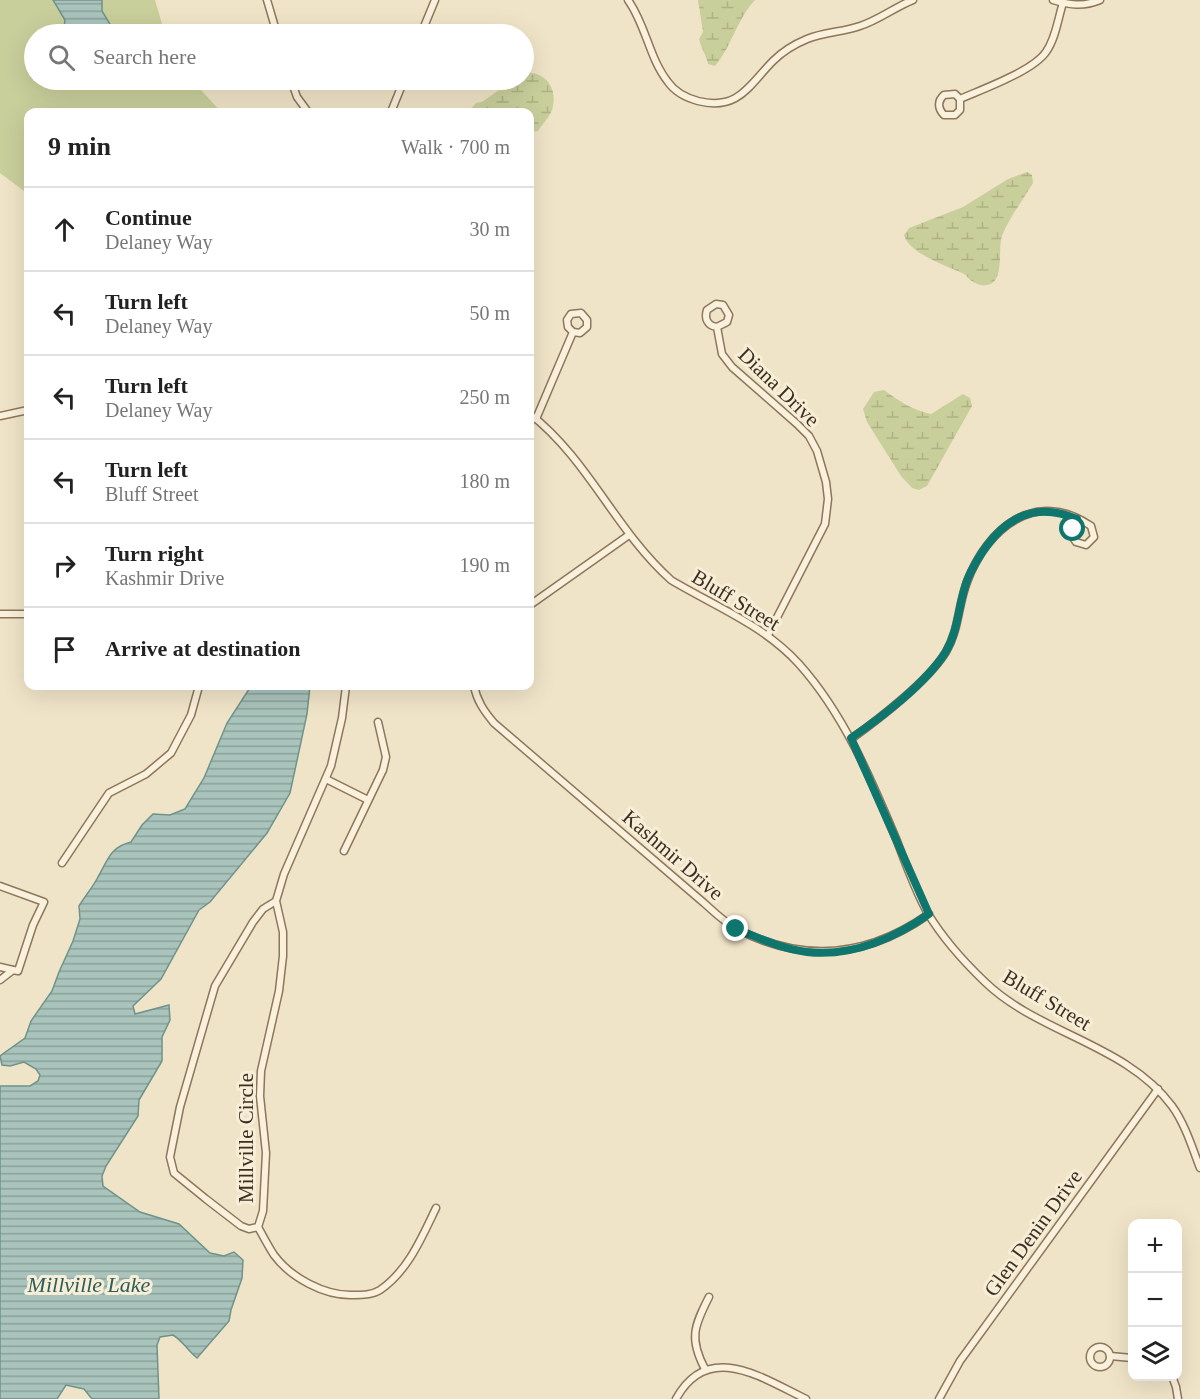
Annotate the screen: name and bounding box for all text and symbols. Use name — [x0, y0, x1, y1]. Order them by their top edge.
search box — [24, 24, 534, 90]
icon: search — [45, 41, 78, 74]
text: Search here — [93, 44, 196, 69]
text: 9 min — [48, 132, 111, 161]
text: Walk · 700 m — [401, 136, 510, 158]
text: Continue — [105, 205, 192, 230]
icon: ahead — [48, 213, 81, 246]
text: 30 m — [469, 218, 510, 240]
text: Delaney Way — [105, 231, 212, 253]
text: Turn left — [105, 289, 188, 314]
icon: left — [48, 297, 81, 330]
text: 50 m — [469, 302, 510, 324]
text: Delaney Way — [105, 315, 212, 337]
street label: Diana Drive — [734, 343, 824, 431]
text: Turn left — [105, 373, 188, 398]
icon: left — [48, 381, 81, 414]
text: 250 m — [459, 386, 510, 408]
text: Delaney Way — [105, 399, 212, 421]
text: Turn left — [105, 457, 188, 482]
icon: left — [48, 465, 81, 498]
text: 180 m — [459, 470, 510, 492]
text: Bluff Street — [105, 483, 199, 505]
route start — [1059, 515, 1085, 541]
text: Turn right — [105, 541, 204, 566]
icon: right — [48, 549, 81, 582]
text: 190 m — [459, 554, 510, 576]
street label: Bluff Street — [688, 564, 784, 636]
text: Kashmir Drive — [105, 567, 224, 589]
icon: arrive — [48, 633, 81, 666]
text: Arrive at destination — [105, 636, 301, 661]
street label: Kashmir Drive — [618, 805, 728, 905]
route end — [722, 915, 748, 941]
street label: Bluff Street — [999, 964, 1095, 1036]
street label: Millville Circle — [234, 1073, 258, 1203]
street label: Glen Denin Drive — [979, 1165, 1087, 1301]
map controls — [1128, 1219, 1182, 1381]
button: + — [1128, 1219, 1182, 1273]
water label: Millville Lake — [27, 1272, 151, 1297]
button: − — [1128, 1273, 1182, 1327]
button: layers — [1128, 1327, 1182, 1381]

